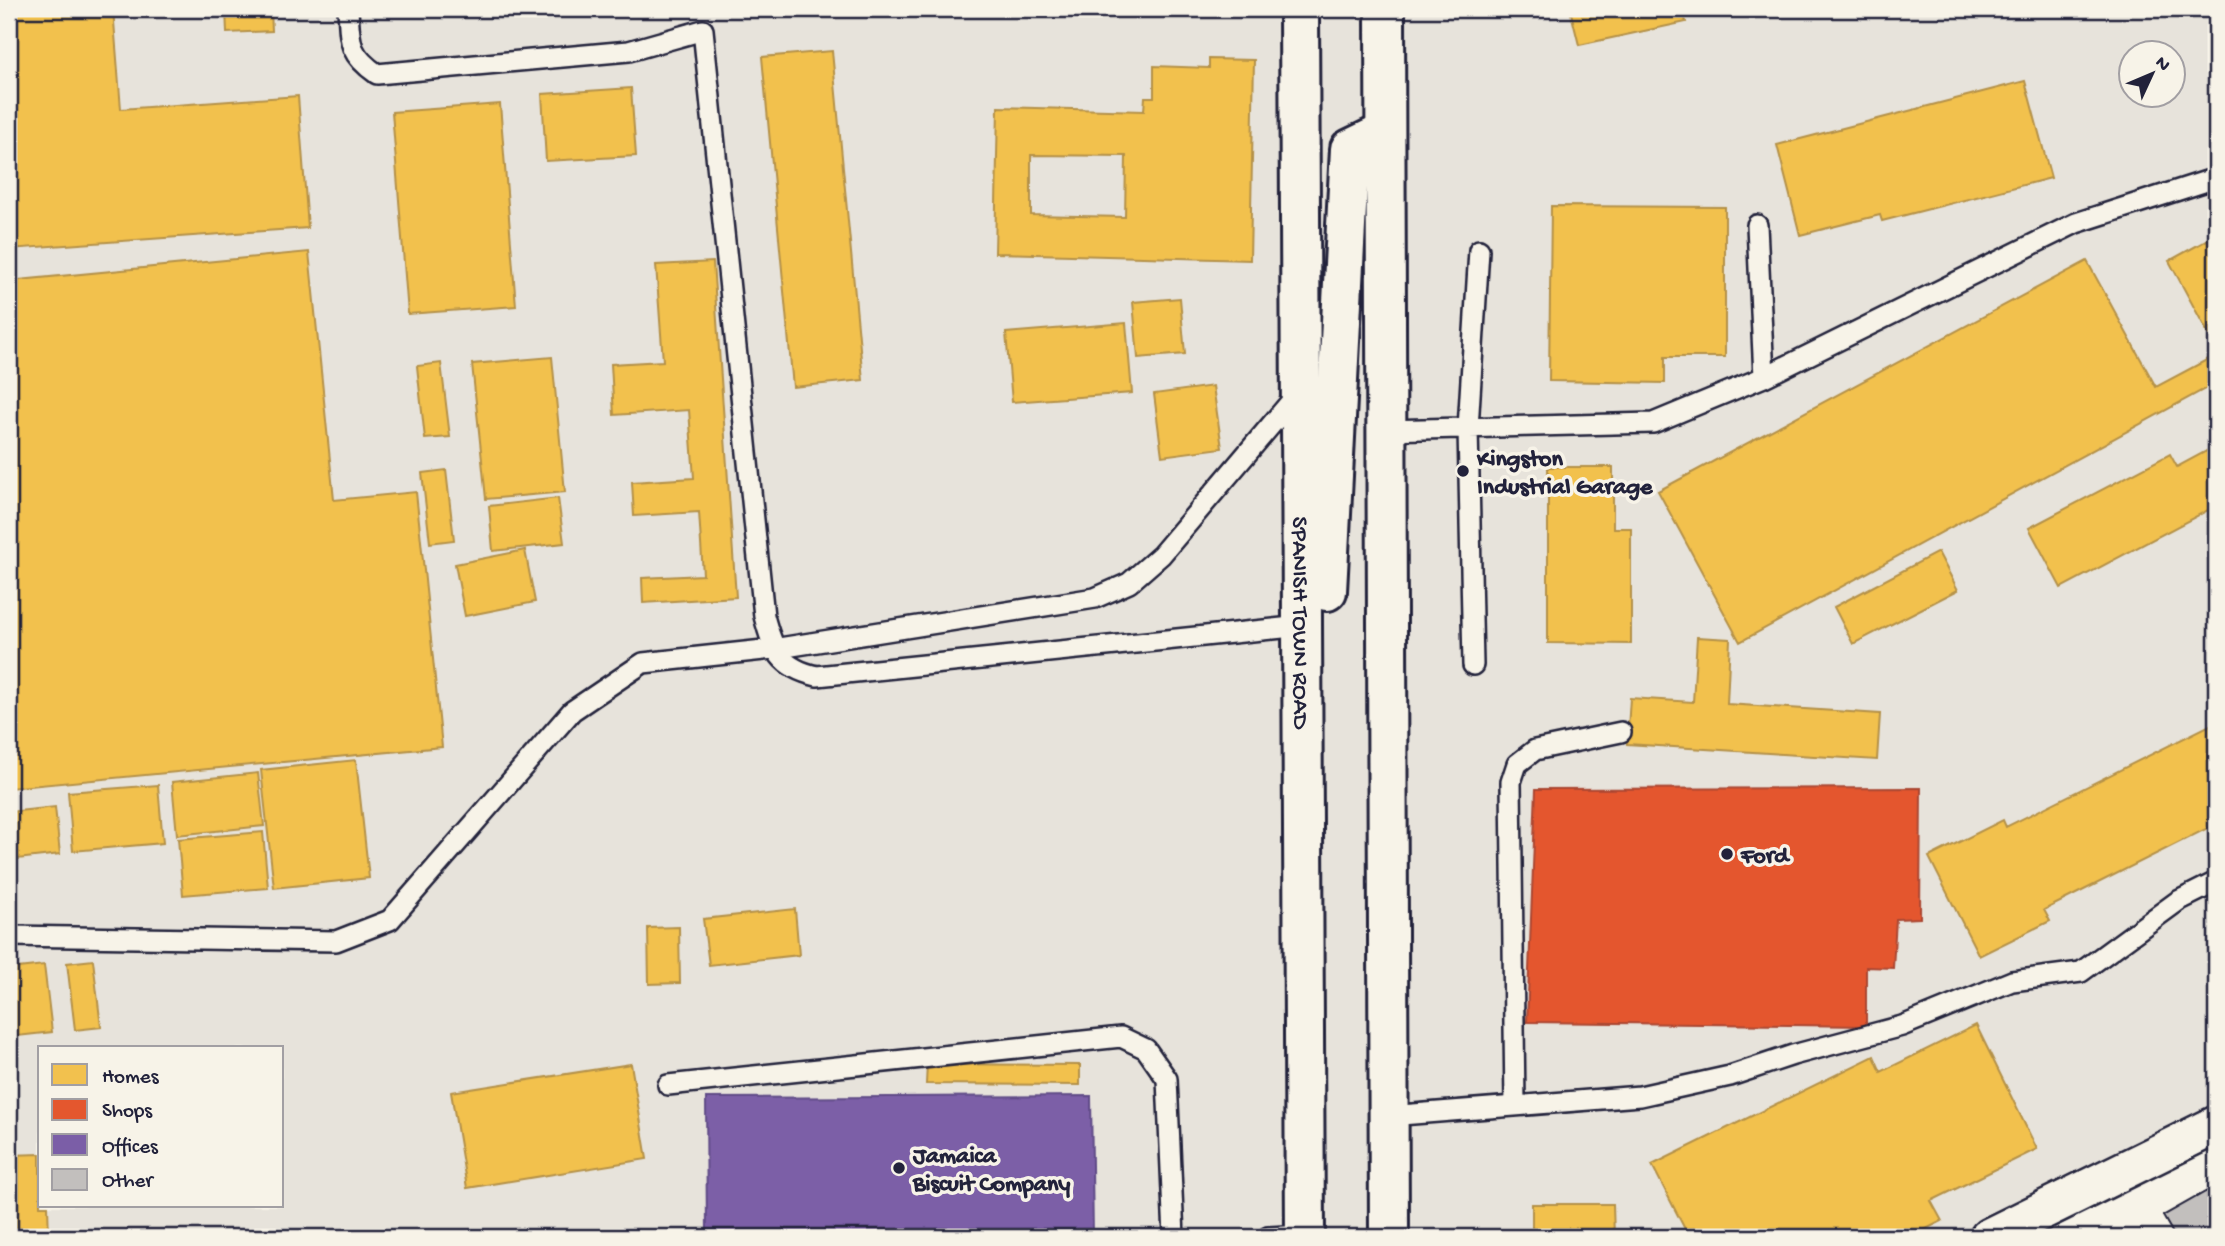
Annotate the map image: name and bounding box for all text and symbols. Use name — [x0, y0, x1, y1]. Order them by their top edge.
north arrow — [2116, 38, 2186, 108]
text: N — [2149, 52, 2174, 77]
place label: Kingston Industrial Garage — [1476, 446, 1654, 503]
marker: Kingston Industrial Garage — [1455, 463, 1471, 479]
street label: SPANISH TOWN ROAD — [1283, 517, 1314, 730]
place label: Ford — [1740, 843, 1791, 872]
marker: Ford — [1719, 846, 1735, 862]
legend — [38, 1046, 284, 1208]
text: Homes — [102, 1066, 160, 1091]
text: Shops — [102, 1100, 153, 1125]
text: Offices — [102, 1136, 159, 1161]
place label: Jamaica Biscuit Company — [912, 1143, 1070, 1200]
marker: Jamaica Biscuit Company — [891, 1160, 907, 1176]
text: Other — [102, 1170, 154, 1195]

